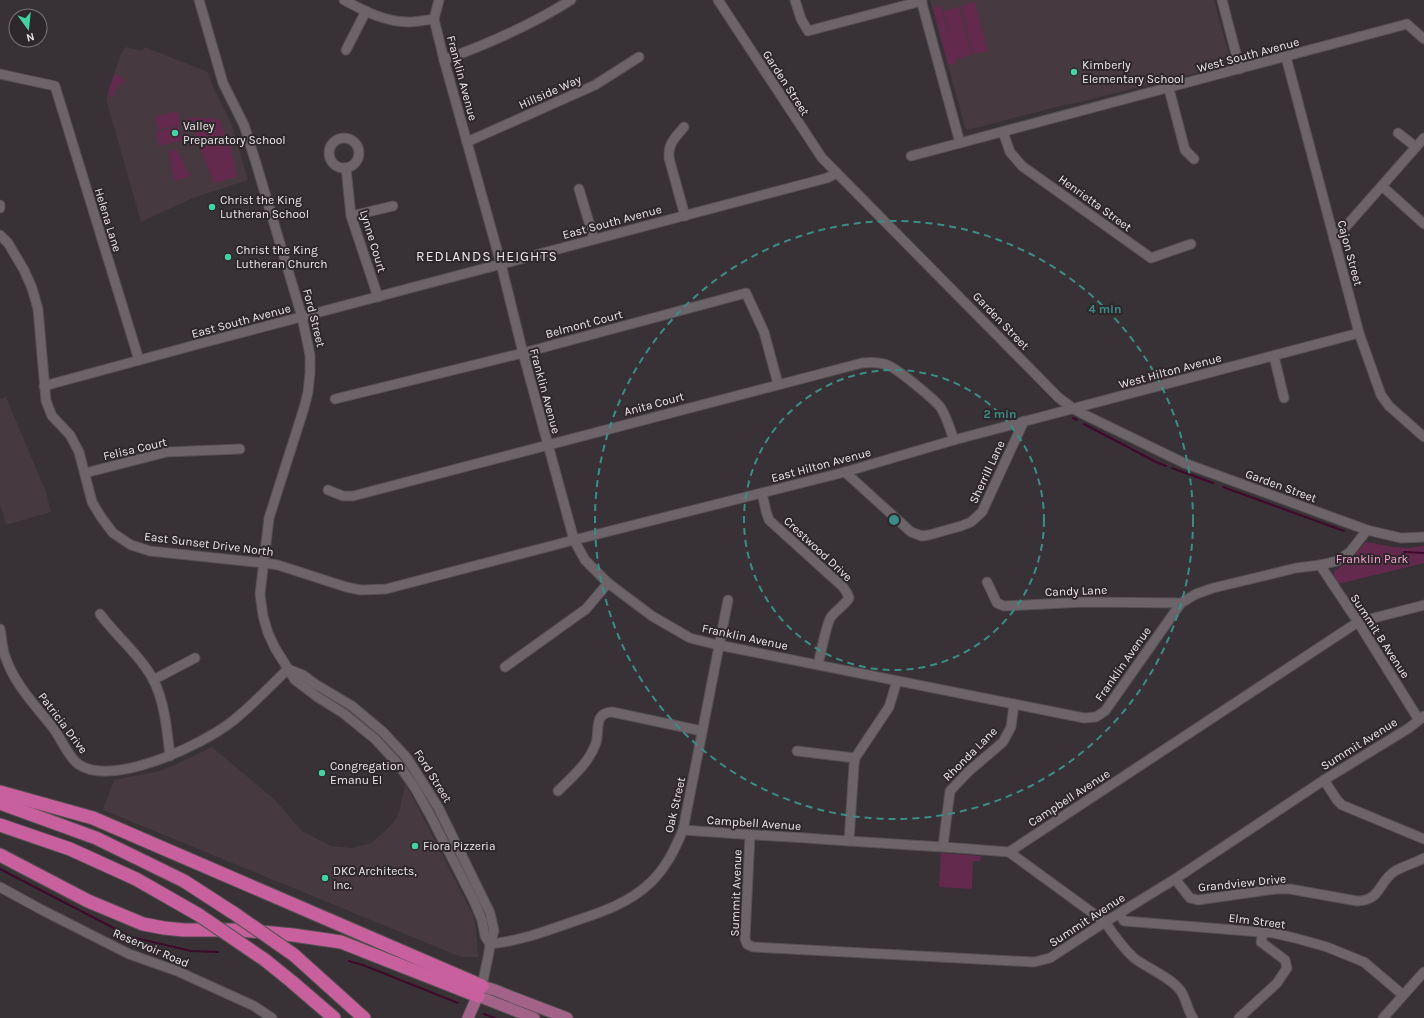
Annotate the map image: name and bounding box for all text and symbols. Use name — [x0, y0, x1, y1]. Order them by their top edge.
north arrow — [8, 8, 48, 48]
text: N — [25, 30, 36, 44]
street label: Franklin Avenue — [444, 34, 480, 122]
street label: West South Avenue — [1195, 35, 1301, 75]
street label: Garden Street — [760, 48, 813, 119]
place label: Kimberly Elementary School — [1082, 58, 1184, 86]
marker: Kimberly Elementary School — [1069, 67, 1079, 77]
street label: Hillside Way — [517, 72, 584, 112]
place label: Valley Preparatory School — [183, 119, 286, 147]
marker: Valley Preparatory School — [170, 128, 180, 138]
street label: Henrietta Street — [1056, 172, 1135, 234]
street label: Helena Lane — [92, 186, 124, 254]
place label: Christ the King Lutheran School — [220, 193, 309, 221]
marker: Christ the King Lutheran School — [207, 202, 217, 212]
street label: East South Avenue — [561, 202, 663, 242]
street label: Lynne Court — [357, 208, 389, 274]
street label: Cajon Street — [1335, 219, 1366, 288]
place label: Christ the King Lutheran Church — [236, 243, 327, 271]
district label: REDLANDS HEIGHTS — [416, 248, 558, 265]
marker: Christ the King Lutheran Church — [223, 252, 233, 262]
street label: Ford Street — [300, 287, 328, 349]
street label: Garden Street — [970, 289, 1032, 353]
street label: East South Avenue — [190, 301, 292, 341]
text: 4 min — [1089, 302, 1121, 316]
street label: Belmont Court — [544, 307, 625, 341]
street label: Franklin Avenue — [527, 347, 563, 435]
street label: West Hilton Avenue — [1117, 351, 1223, 391]
street label: Anita Court — [622, 389, 686, 419]
text: 2 min — [983, 407, 1017, 421]
street label: Felisa Court — [102, 435, 169, 463]
street label: Sherrill Lane — [966, 438, 1008, 506]
street label: East Hilton Avenue — [770, 445, 872, 485]
street label: Garden Street — [1243, 467, 1319, 506]
centre of rings — [887, 513, 901, 527]
street label: Crestwood Drive — [781, 514, 855, 584]
street label: East Sunset Drive North — [143, 529, 275, 559]
park label: Franklin Park — [1336, 552, 1409, 566]
street label: Candy Lane — [1045, 583, 1107, 599]
street label: Summit B Avenue — [1348, 591, 1412, 681]
street label: Franklin Avenue — [701, 621, 789, 653]
street label: Franklin Avenue — [1092, 624, 1154, 704]
street label: Patricia Drive — [35, 690, 91, 756]
street label: Summit Avenue — [1318, 715, 1400, 773]
street label: Rhonda Lane — [940, 724, 1000, 784]
street label: Ford Street — [411, 747, 455, 805]
place label: Congregation Emanu El — [330, 759, 404, 787]
street label: Campbell Avenue — [1026, 766, 1112, 830]
marker: Congregation Emanu El — [317, 768, 327, 778]
street label: Oak Street — [662, 775, 688, 834]
street label: Campbell Avenue — [706, 813, 802, 833]
place label: Fiora Pizzeria — [423, 839, 496, 853]
marker: Fiora Pizzeria — [410, 841, 420, 851]
street label: Summit Avenue — [727, 849, 745, 937]
place label: DKC Architects, Inc. — [333, 864, 417, 892]
street label: Grandview Drive — [1197, 871, 1287, 895]
marker: DKC Architects, Inc. — [320, 873, 330, 883]
street label: Summit Avenue — [1047, 890, 1127, 950]
street label: Elm Street — [1228, 911, 1287, 931]
street label: Reservoir Road — [111, 926, 191, 970]

